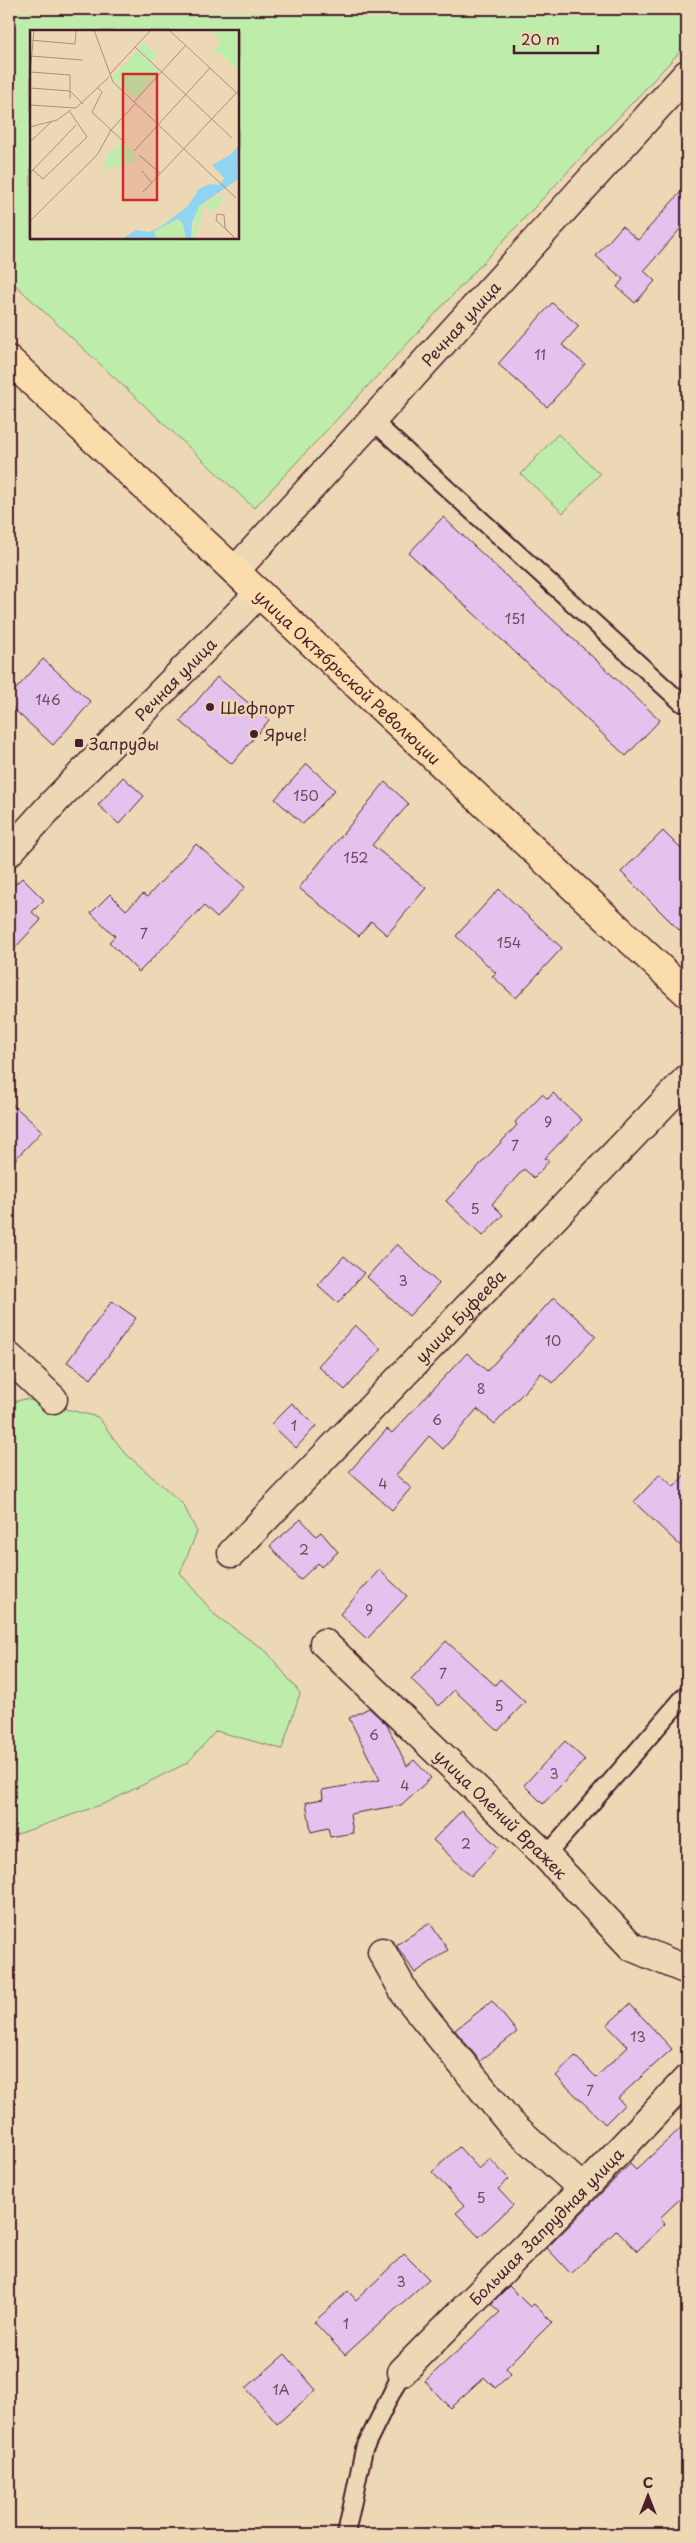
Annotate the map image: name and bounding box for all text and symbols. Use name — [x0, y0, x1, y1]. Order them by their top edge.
scale bar — [514, 22, 597, 54]
text: 20 m — [521, 27, 560, 50]
inset map — [30, 30, 239, 239]
street label: Речная улица — [415, 275, 506, 371]
house number: 11 — [534, 344, 546, 365]
street label: улица Октябрьской Революции — [250, 583, 447, 770]
house number: 151 — [505, 608, 525, 629]
street label: Речная улица — [129, 632, 221, 726]
house number: 146 — [35, 689, 61, 710]
place label: Шефпорт — [220, 695, 295, 719]
marker: Шефпорт — [204, 701, 216, 713]
place label: Ярче! — [263, 722, 307, 746]
marker: Ярче! — [248, 728, 260, 740]
place label: Запруды — [89, 731, 159, 755]
marker: Запруды — [73, 737, 85, 749]
house number: 150 — [293, 785, 319, 806]
house number: 152 — [344, 847, 368, 868]
house number: 7 — [140, 923, 148, 944]
house number: 154 — [497, 932, 521, 953]
house number: 9 — [544, 1111, 552, 1132]
house number: 7 — [511, 1135, 519, 1156]
house number: 5 — [470, 1198, 480, 1219]
street label: улица Буфеева — [409, 1264, 511, 1368]
house number: 3 — [398, 1270, 408, 1291]
house number: 10 — [545, 1330, 561, 1351]
house number: 8 — [477, 1378, 485, 1399]
house number: 6 — [432, 1409, 442, 1430]
house number: 1 — [291, 1415, 297, 1436]
house number: 4 — [378, 1473, 388, 1494]
house number: 2 — [299, 1539, 309, 1560]
house number: 9 — [365, 1599, 373, 1620]
house number: 7 — [439, 1663, 447, 1684]
house number: 5 — [494, 1695, 504, 1716]
house number: 6 — [369, 1724, 379, 1745]
street label: улица Олений Вражек — [429, 1743, 574, 1884]
house number: 3 — [549, 1763, 559, 1784]
house number: 4 — [400, 1775, 410, 1796]
house number: 2 — [461, 1833, 471, 1854]
house number: 13 — [630, 2026, 646, 2047]
house number: 7 — [586, 2080, 594, 2101]
street label: Большая Запрудная улица — [463, 2142, 629, 2310]
house number: 5 — [476, 2187, 486, 2208]
house number: 3 — [396, 2271, 406, 2292]
house number: 1 — [343, 2313, 349, 2334]
house number: 1А — [272, 2379, 290, 2400]
north arrow — [624, 2470, 674, 2520]
text: С — [643, 2472, 653, 2493]

